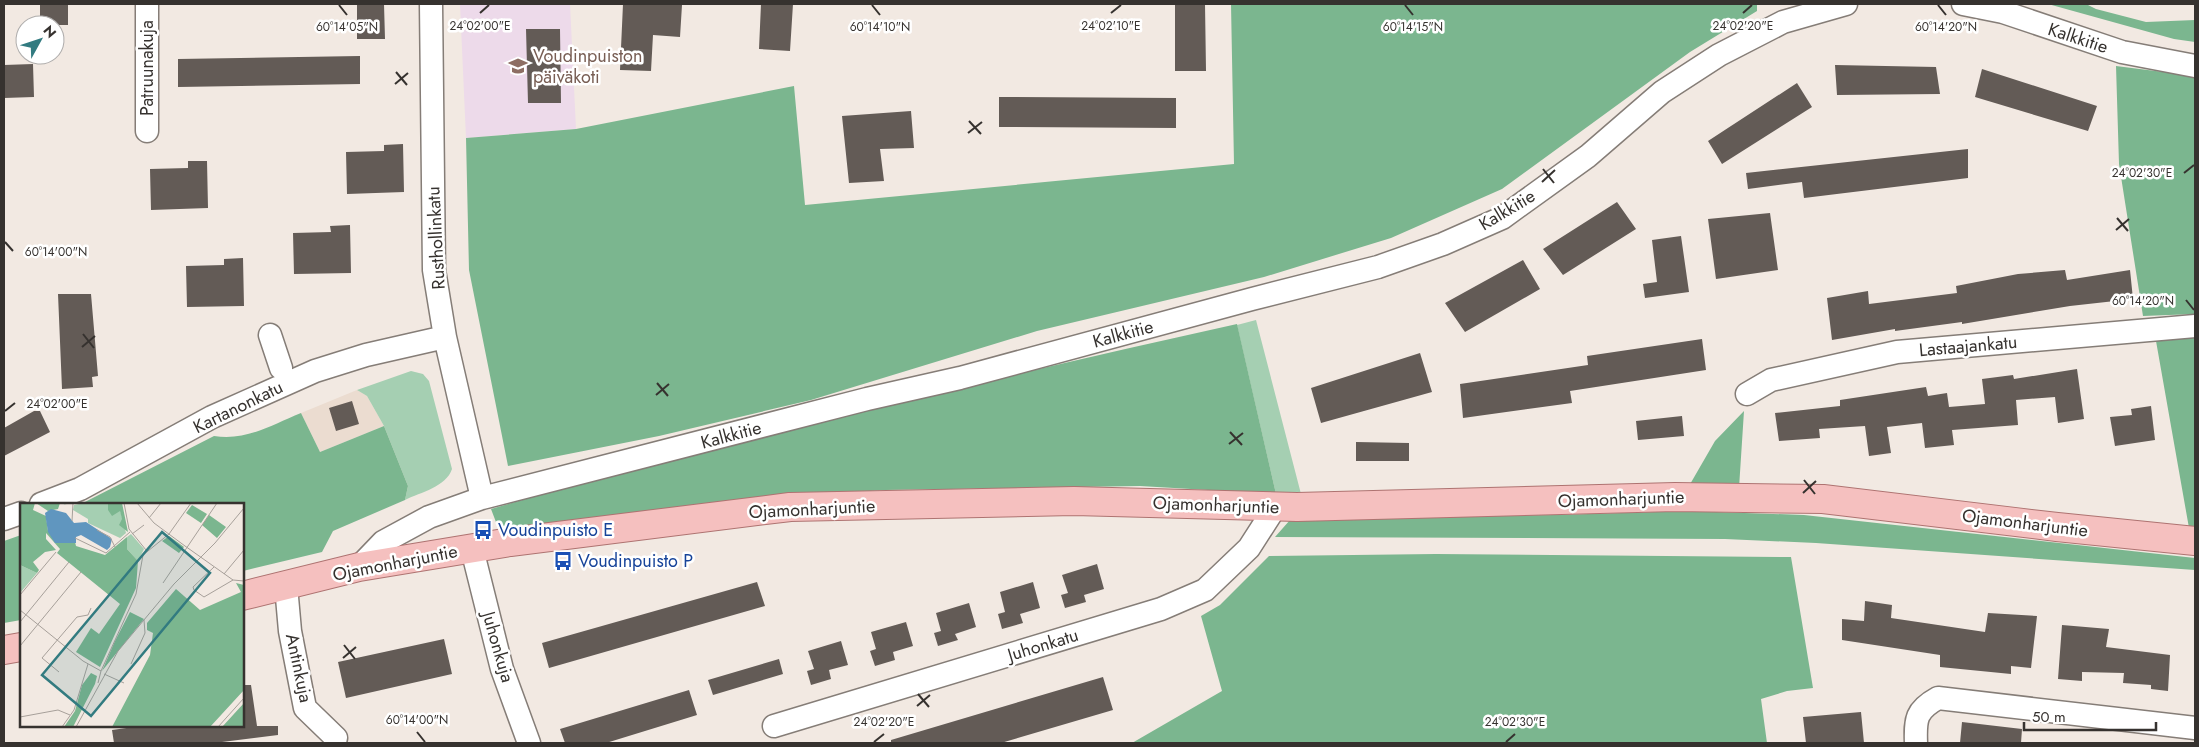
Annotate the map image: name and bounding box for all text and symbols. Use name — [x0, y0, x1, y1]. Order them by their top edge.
north arrow — [15, 15, 65, 65]
street label: Kalkkitie — [2045, 16, 2111, 60]
text: 24°02'00"E — [449, 17, 511, 35]
text: 24°02'10"E — [1081, 17, 1141, 35]
text: 24°02'20"E — [1713, 17, 1773, 35]
text: 60°14'05"N — [316, 18, 378, 36]
text: 60°14'10"N — [850, 18, 910, 36]
text: 60°14'15"N — [1383, 18, 1443, 36]
text: 60°14'20"N — [1915, 18, 1977, 36]
street label: Patruunakuja — [134, 20, 160, 116]
text: N — [39, 21, 61, 42]
place label: Voudinpuiston päiväkoti — [533, 43, 642, 90]
school or university icon: Voudinpuiston päiväkoti — [507, 55, 529, 77]
text: 24°02'30"E — [2112, 164, 2172, 182]
street label: Kalkkitie — [1474, 183, 1540, 237]
street label: Rusthollinkatu — [420, 186, 452, 290]
text: 60°14'00"N — [25, 243, 87, 261]
text: 60°14'20"N — [2112, 292, 2174, 310]
street label: Kalkkitie — [1090, 313, 1156, 355]
street label: Lastaajankatu — [1918, 329, 2018, 363]
street label: Kartanonkatu — [189, 374, 287, 440]
text: 24°02'00"E — [26, 395, 88, 413]
street label: Kalkkitie — [698, 414, 764, 456]
street label: Ojamonharjuntie — [1557, 484, 1685, 514]
street label: Ojamonharjuntie — [1152, 490, 1280, 520]
street label: Ojamonharjuntie — [748, 493, 876, 525]
street label: Ojamonharjuntie — [1961, 502, 2089, 544]
inset map — [20, 503, 244, 727]
place label: Voudinpuisto E — [498, 517, 613, 543]
bus stop icon: Voudinpuisto E — [472, 519, 494, 541]
street label: Ojamonharjuntie — [330, 538, 460, 588]
place label: Voudinpuisto P — [578, 548, 693, 574]
bus stop icon: Voudinpuisto P — [552, 550, 574, 572]
street label: Juhonkuja — [475, 606, 521, 686]
street label: Juhonkatu — [1002, 622, 1082, 669]
street label: Antinkuja — [279, 631, 319, 705]
scale bar — [2024, 700, 2156, 732]
text: 50 m — [2032, 706, 2066, 728]
text: 60°14'00"N — [386, 711, 448, 729]
text: 24°02'20"E — [854, 713, 914, 731]
text: 24°02'30"E — [1485, 713, 1545, 731]

